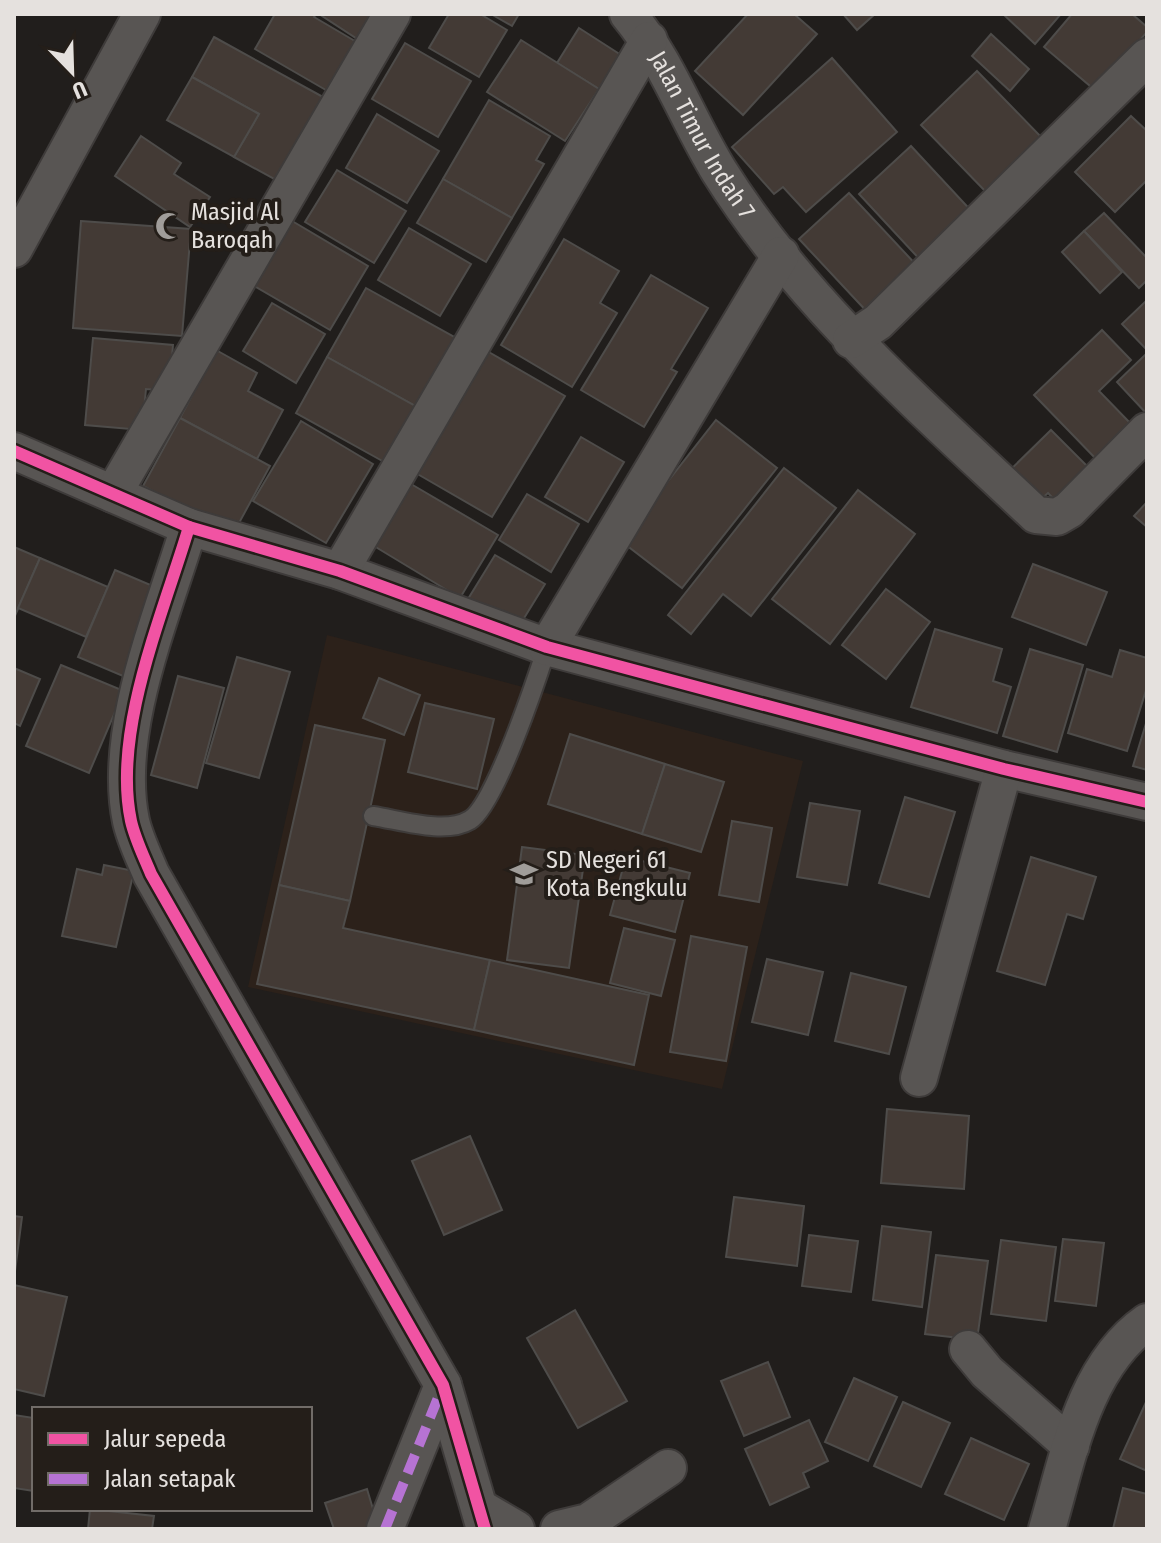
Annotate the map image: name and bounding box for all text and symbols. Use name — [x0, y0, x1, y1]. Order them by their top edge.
north arrow — [32, 32, 112, 112]
street label: Jalan Timur Indah 7 — [644, 46, 761, 224]
text: U — [68, 75, 91, 105]
place label: Masjid Al Baroqah — [191, 198, 279, 254]
mosque icon: Masjid Al Baroqah — [154, 211, 184, 241]
place label: SD Negeri 61 Kota Bengkulu — [546, 846, 687, 902]
school or university icon: SD Negeri 61 Kota Bengkulu — [509, 859, 539, 889]
legend — [32, 1407, 312, 1511]
text: Jalur sepeda — [104, 1425, 226, 1453]
text: Jalan setapak — [104, 1465, 236, 1493]

